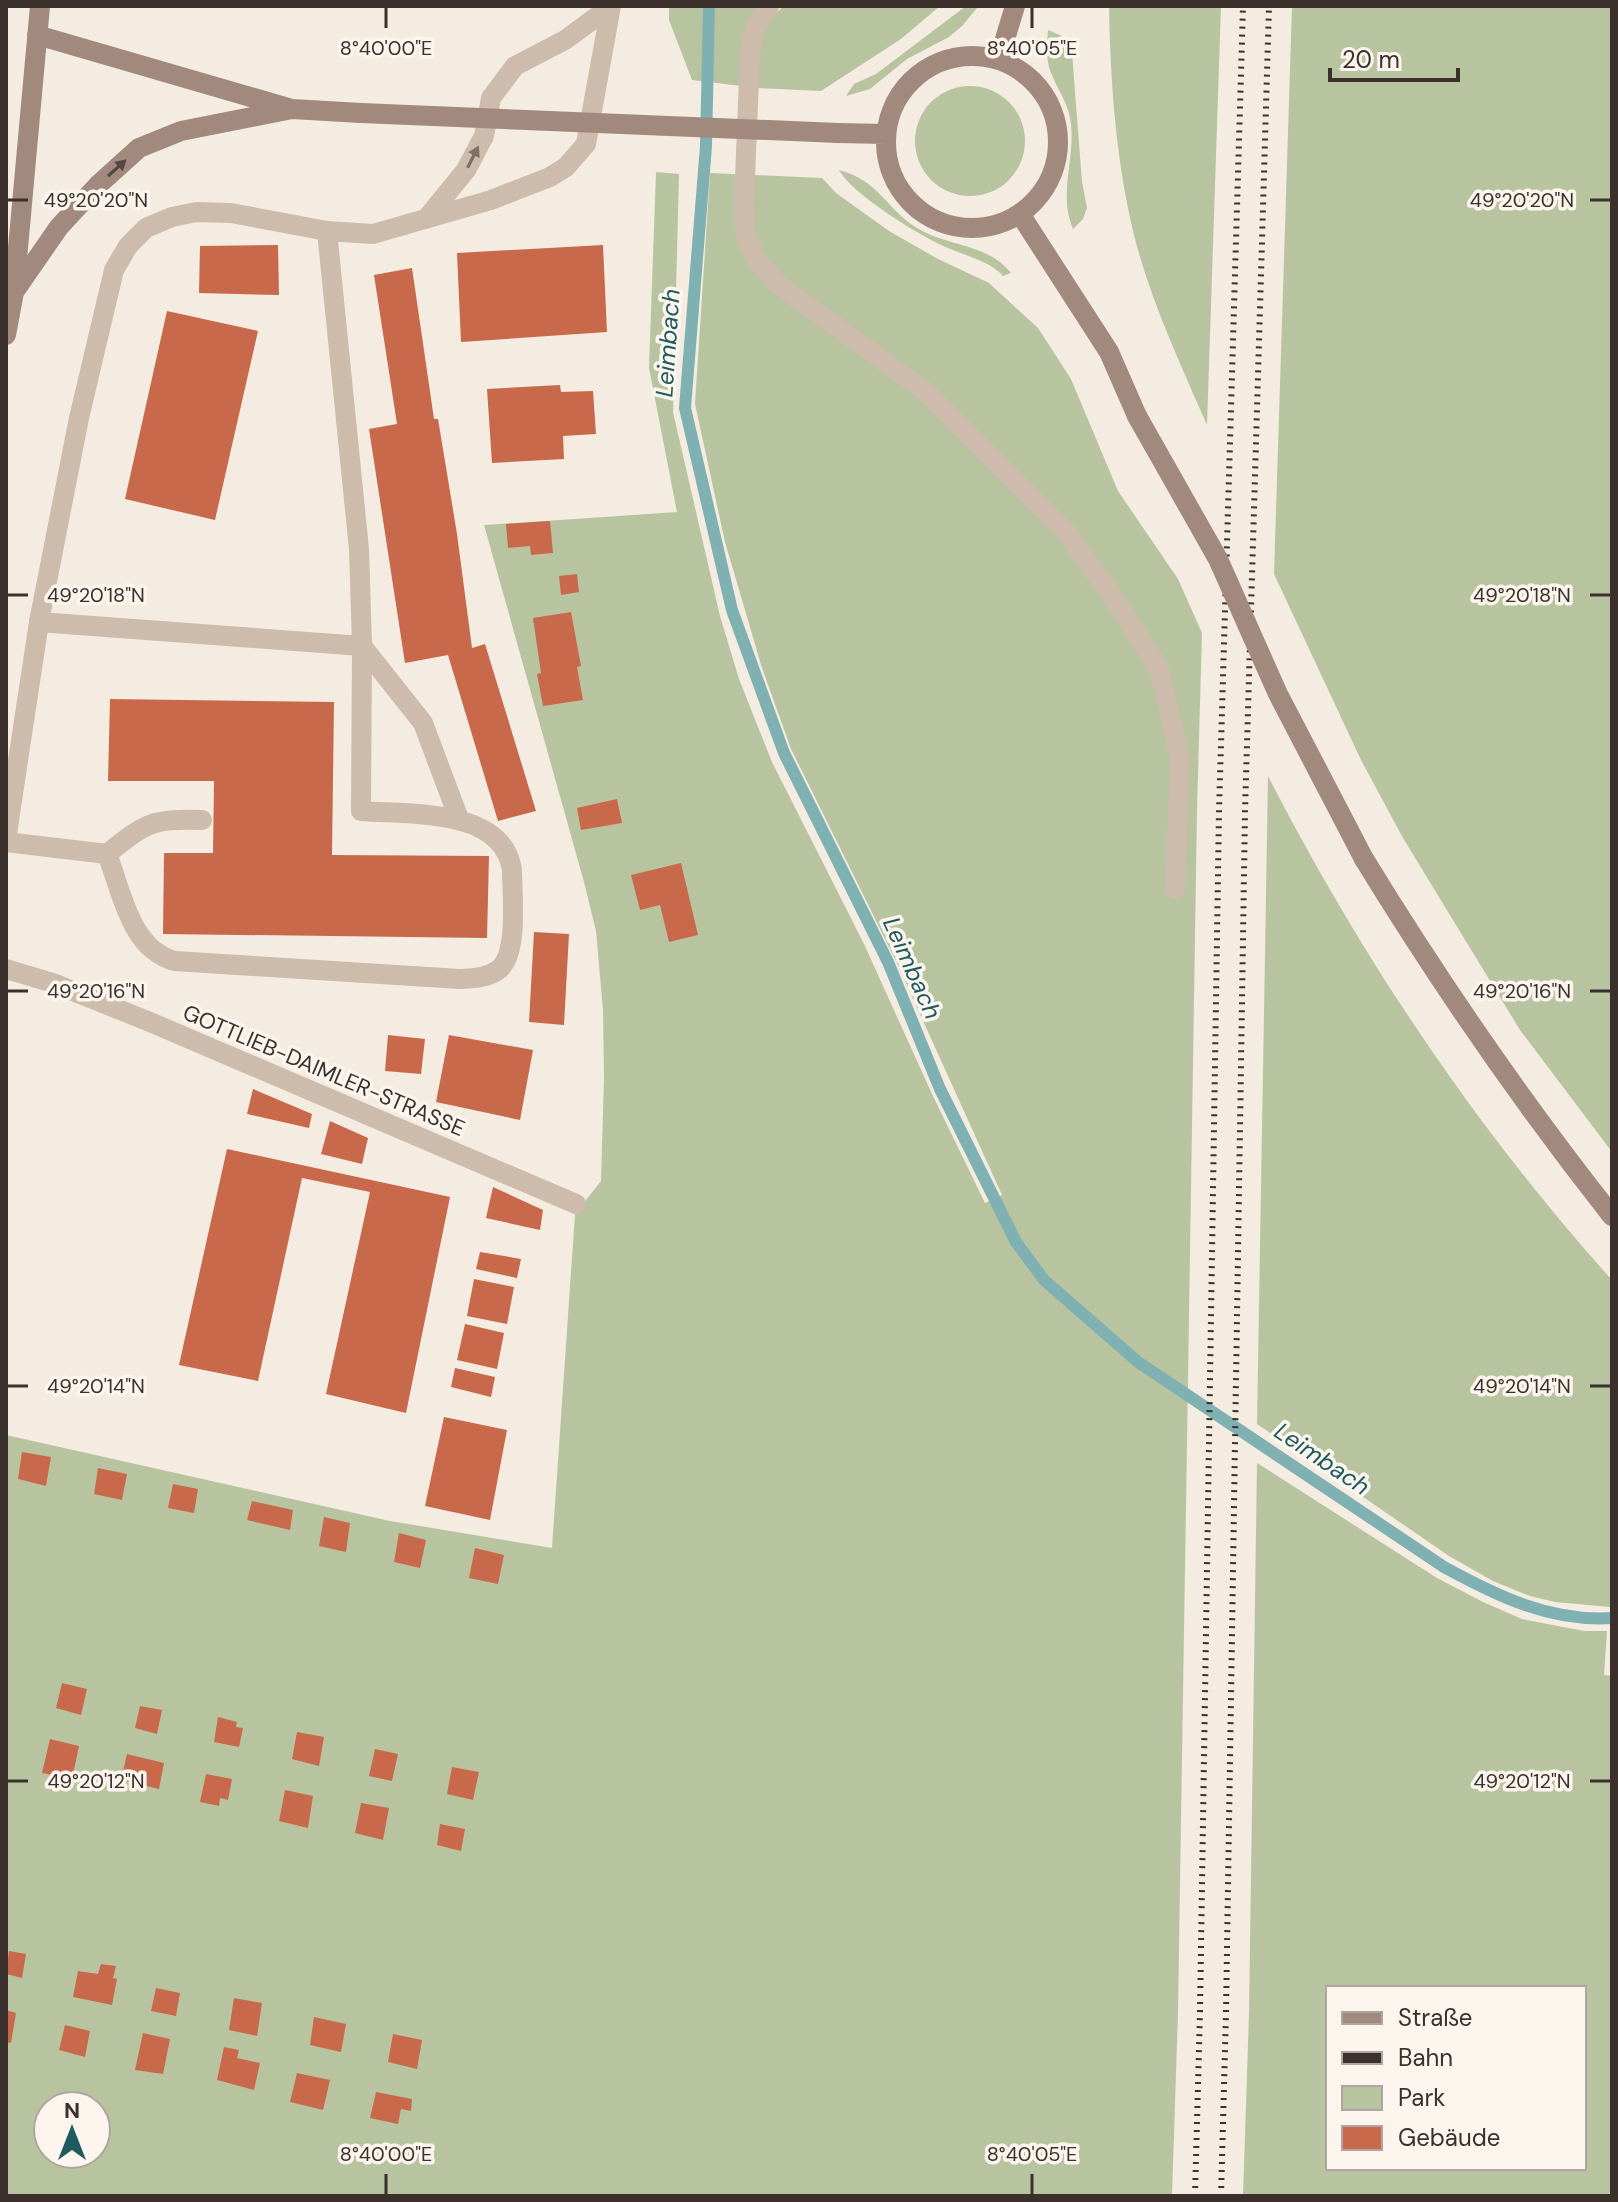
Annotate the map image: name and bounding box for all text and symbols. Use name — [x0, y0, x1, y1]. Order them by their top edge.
scale bar — [1330, 32, 1458, 82]
text: 8°40'00"E — [340, 35, 432, 61]
text: 8°40'05"E — [987, 35, 1077, 61]
text: 20 m — [1342, 44, 1400, 75]
one-way arrow — [466, 146, 479, 169]
one-way arrow — [108, 159, 127, 177]
text: 49°20'20"N — [44, 187, 148, 213]
text: 49°20'20"N — [1470, 187, 1574, 213]
water label: Leimbach — [648, 288, 687, 398]
text: 49°20'18"N — [47, 582, 145, 608]
text: 49°20'18"N — [1473, 582, 1571, 608]
water label: Leimbach — [876, 912, 949, 1024]
text: 49°20'16"N — [47, 978, 145, 1004]
text: 49°20'16"N — [1473, 978, 1571, 1004]
street label: GOTTLIEB-DAIMLER-STRASSE — [178, 998, 469, 1143]
text: 49°20'14"N — [47, 1373, 145, 1399]
text: 49°20'14"N — [1473, 1373, 1571, 1399]
water label: Leimbach — [1269, 1415, 1376, 1502]
text: 49°20'12"N — [47, 1768, 145, 1794]
text: 49°20'12"N — [1473, 1768, 1571, 1794]
legend — [1326, 1986, 1586, 2170]
text: Straße — [1398, 2002, 1472, 2033]
text: Bahn — [1398, 2042, 1453, 2073]
text: Park — [1398, 2082, 1445, 2113]
north arrow — [32, 2090, 112, 2170]
text: N — [64, 2096, 80, 2125]
text: Gebäude — [1398, 2122, 1500, 2153]
text: 8°40'00"E — [340, 2141, 432, 2167]
text: 8°40'05"E — [987, 2141, 1077, 2167]

